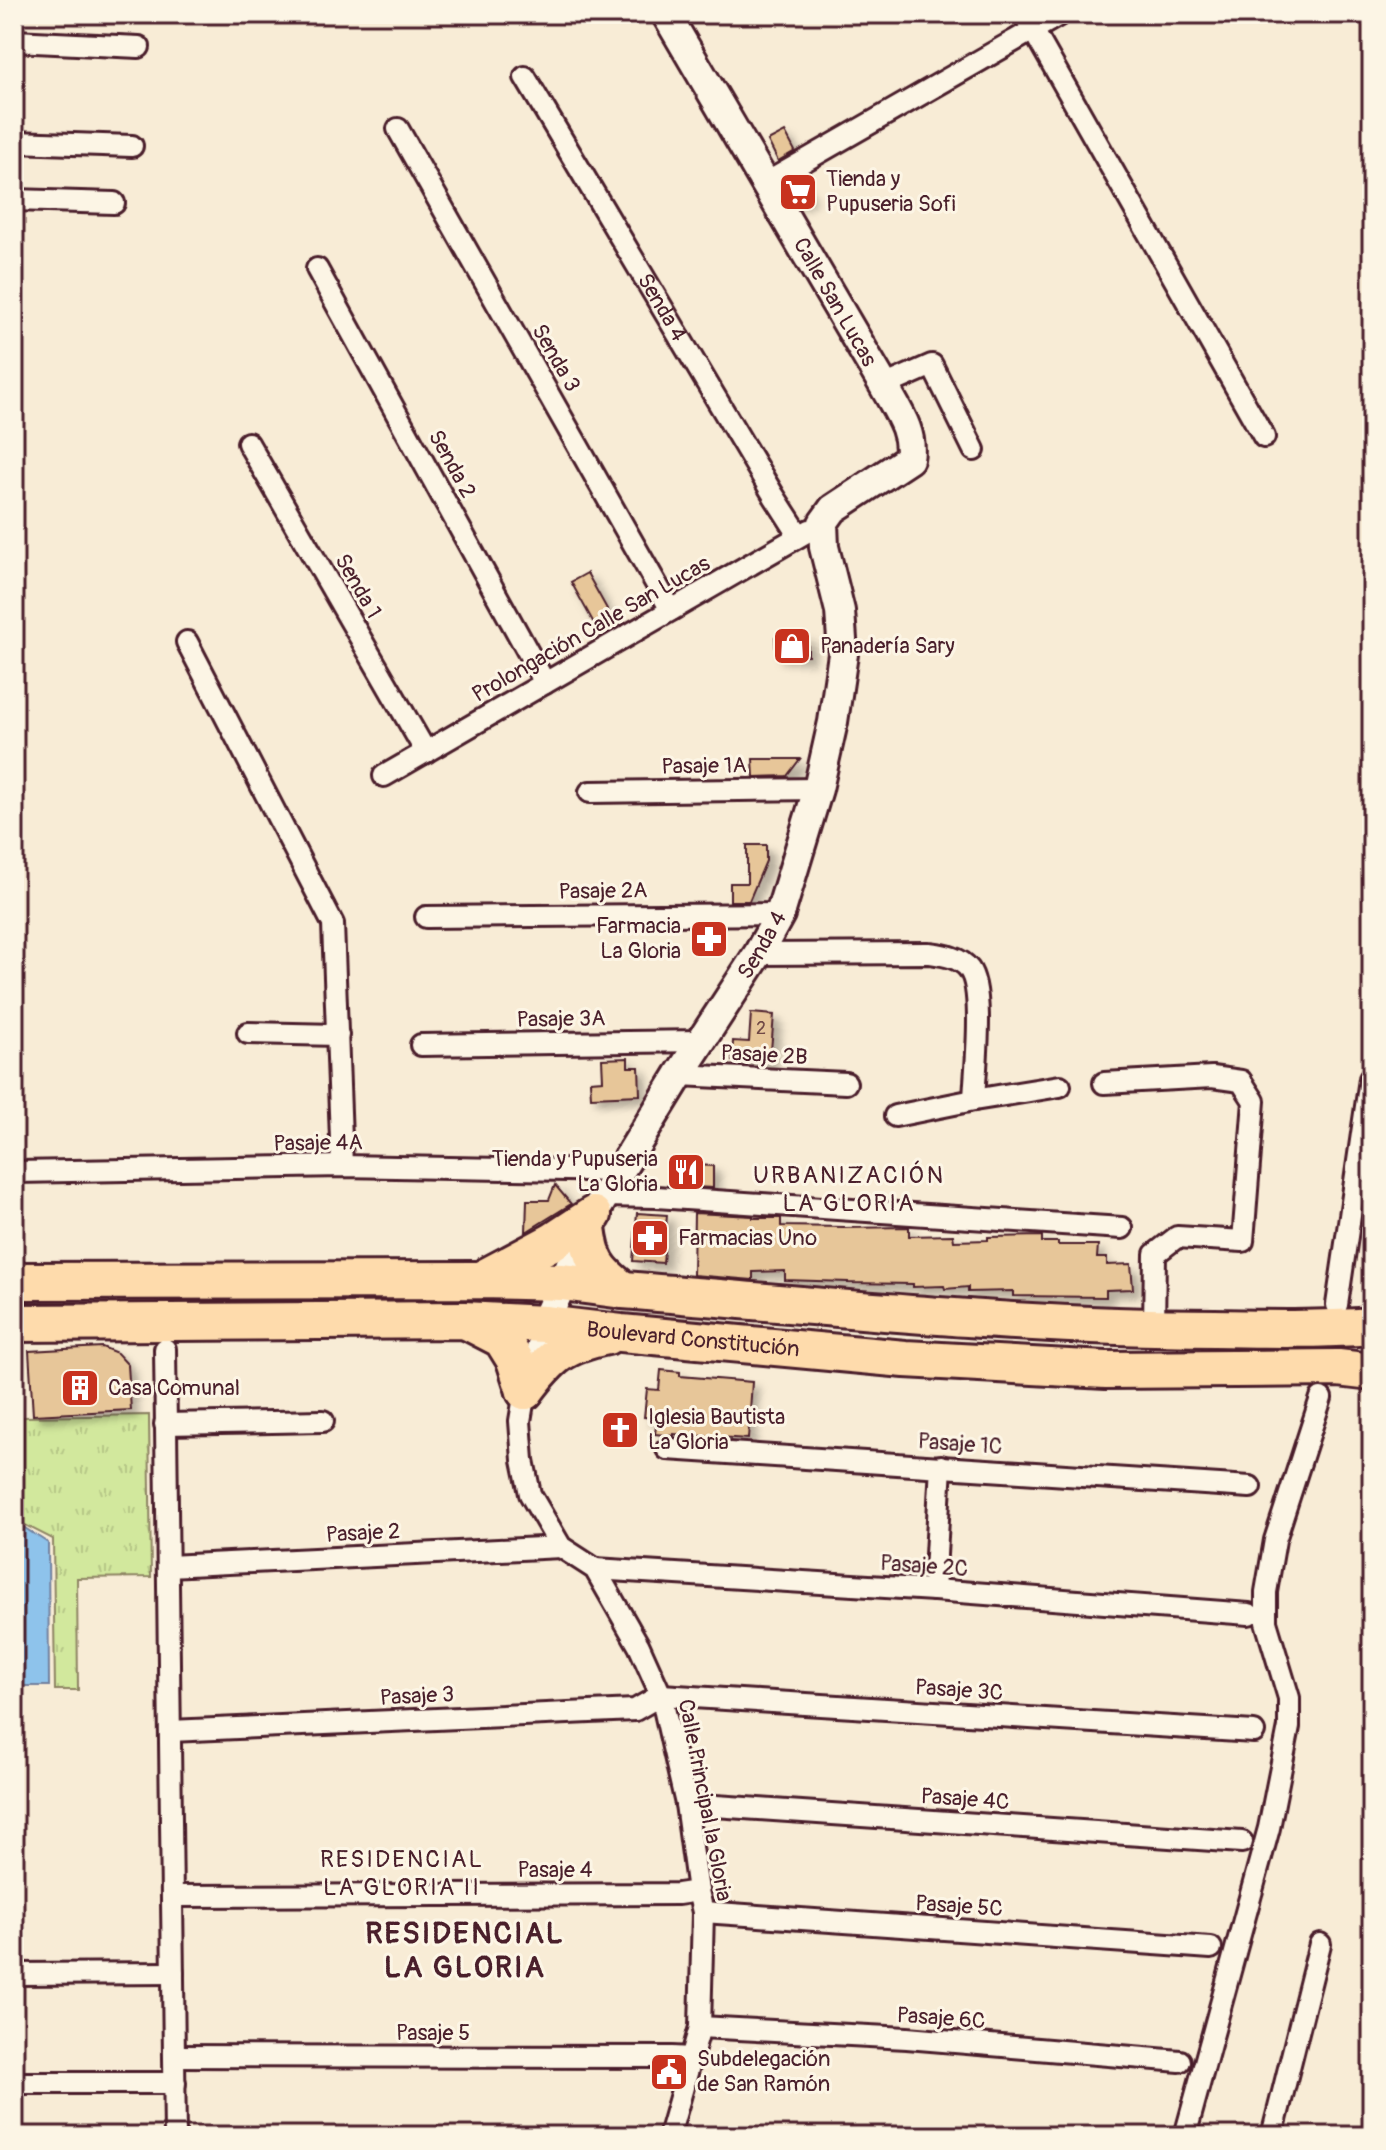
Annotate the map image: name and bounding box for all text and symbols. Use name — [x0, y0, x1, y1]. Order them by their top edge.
place label: Tienda y Pupuseria Sofi — [826, 165, 956, 218]
supermarket icon: Tienda y Pupuseria Sofi — [777, 171, 819, 213]
street label: Calle San Lucas — [787, 233, 883, 372]
street label: Senda 4 — [631, 268, 693, 347]
street label: Senda 3 — [525, 319, 587, 397]
street label: Senda 2 — [422, 425, 482, 503]
street label: Senda 1 — [328, 549, 388, 623]
street label: Prolongación Calle San Lucas — [467, 549, 715, 709]
shop icon: Panadería Sary — [771, 625, 813, 667]
place label: Panadería Sary — [820, 632, 955, 660]
street label: Pasaje 1A — [661, 751, 747, 781]
street label: Pasaje 2A — [558, 876, 648, 906]
street label: Senda 4 — [731, 906, 793, 985]
place label: Farmacia La Gloria — [596, 912, 681, 965]
pharmacy icon: Farmacia La Gloria — [688, 918, 730, 960]
street label: Pasaje 3A — [516, 1004, 606, 1034]
house number: 2 — [756, 1017, 766, 1040]
street label: Pasaje 2B — [720, 1039, 808, 1071]
street label: Pasaje 4A — [273, 1128, 363, 1158]
place label: Tienda y Pupuseria La Gloria — [492, 1145, 658, 1198]
restaurant icon: Tienda y Pupuseria La Gloria — [665, 1151, 707, 1193]
district label: URBANIZACIÓN LA GLORIA — [753, 1160, 945, 1218]
pharmacy icon: Farmacias Uno — [629, 1217, 671, 1259]
place label: Farmacias Uno — [678, 1224, 817, 1252]
street label: Boulevard Constitución — [585, 1315, 801, 1363]
building icon: Casa Comunal — [59, 1367, 101, 1409]
place label: Casa Comunal — [108, 1374, 240, 1402]
place label: Iglesia Bautista La Gloria — [648, 1403, 785, 1456]
church icon: Iglesia Bautista La Gloria — [599, 1409, 641, 1451]
street label: Pasaje 1C — [917, 1427, 1003, 1461]
street label: Pasaje 2 — [325, 1517, 401, 1549]
street label: Pasaje 2C — [879, 1549, 969, 1583]
street label: Pasaje 3C — [914, 1673, 1004, 1707]
street label: Pasaje 3 — [379, 1680, 455, 1712]
street label: Calle Principal la Gloria — [672, 1697, 738, 1903]
street label: Pasaje 4C — [920, 1782, 1010, 1816]
district label: RESIDENCIAL LA GLORIA II — [320, 1845, 484, 1902]
street label: Pasaje 4 — [518, 1856, 593, 1884]
street label: Pasaje 5C — [914, 1889, 1004, 1923]
district label: RESIDENCIAL LA GLORIA — [365, 1915, 565, 1986]
street label: Pasaje 6C — [896, 2001, 986, 2035]
street label: Pasaje 5 — [396, 2019, 470, 2047]
place label: Subdelegación de San Ramón — [697, 2045, 831, 2098]
public building icon: Subdelegación de San Ramón — [648, 2051, 690, 2093]

